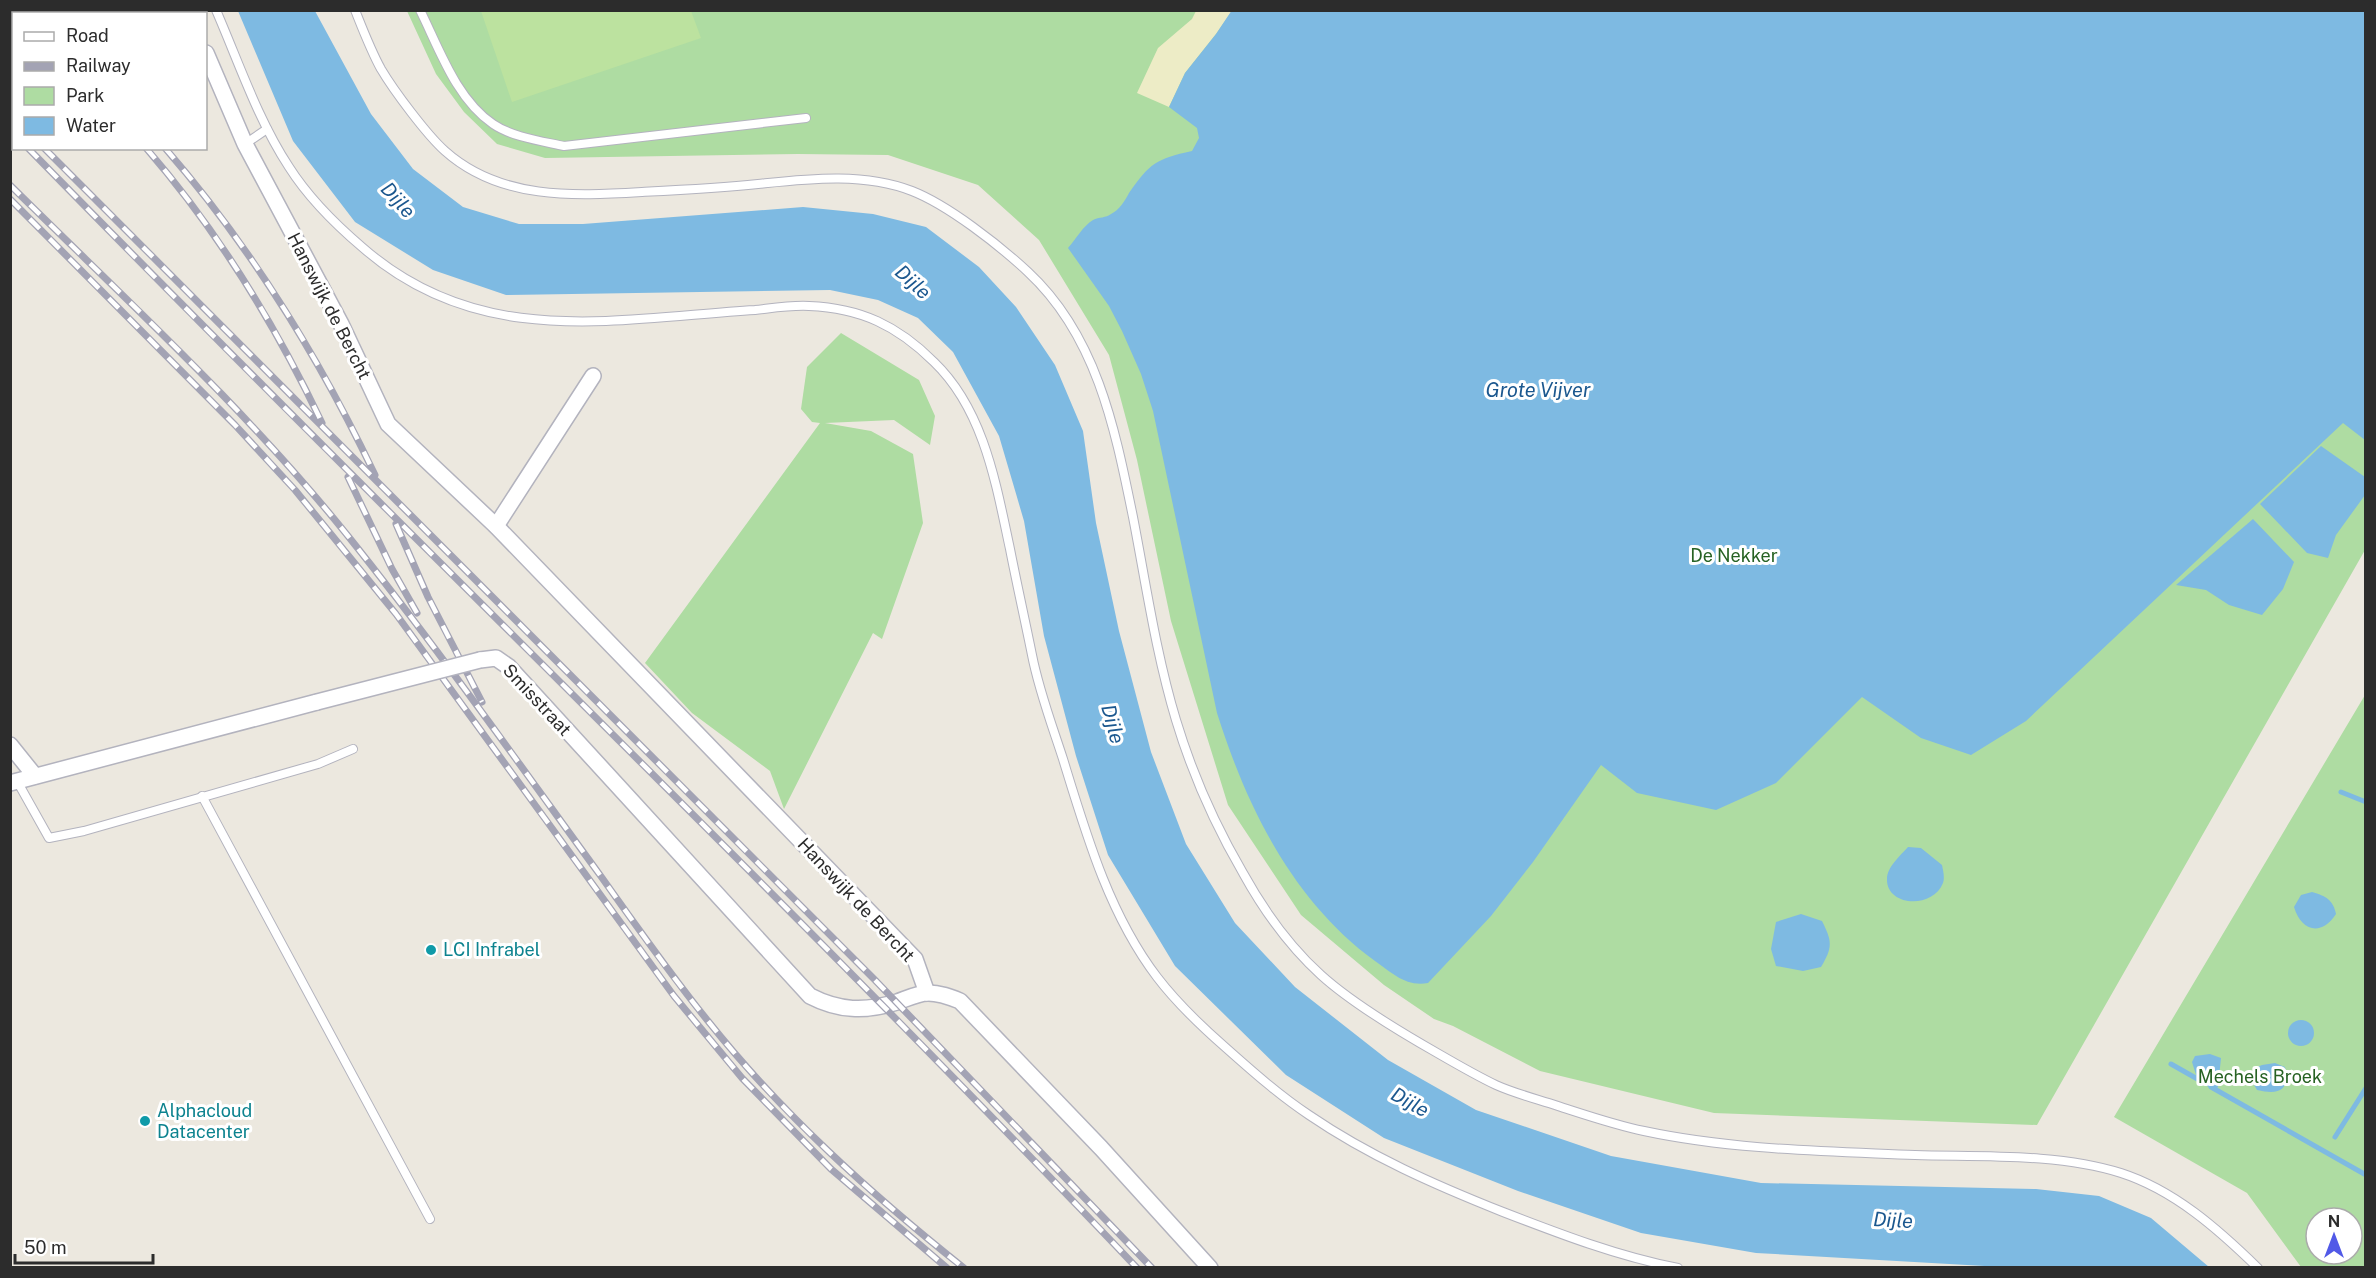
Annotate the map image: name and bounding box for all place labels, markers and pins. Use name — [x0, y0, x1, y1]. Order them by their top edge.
place label: LCI Infrabel — [443, 939, 540, 960]
marker: LCI Infrabel — [424, 943, 438, 957]
place label: Alphacloud Datacenter — [157, 1100, 252, 1142]
marker: Alphacloud Datacenter — [138, 1114, 152, 1128]

